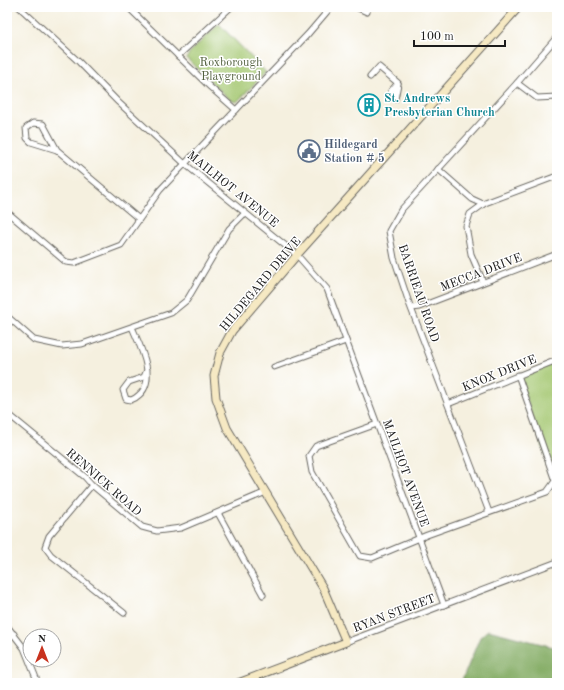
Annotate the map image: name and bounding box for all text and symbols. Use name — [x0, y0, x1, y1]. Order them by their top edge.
scale bar — [414, 22, 505, 48]
text: 100 m — [420, 31, 454, 43]
park label: Roxborough Playground — [200, 57, 263, 83]
building icon: St. Andrews Presbyterian Church — [356, 92, 382, 118]
place label: St. Andrews Presbyterian Church — [384, 93, 495, 119]
public building icon: Hildegard Station # 5 — [296, 138, 322, 164]
place label: Hildegard Station # 5 — [324, 139, 385, 165]
street label: MAILHOT AVENUE — [185, 149, 280, 230]
street label: HILDEGARD DRIVE — [218, 235, 304, 334]
street label: BARRIEAU ROAD — [396, 243, 440, 344]
street label: MECCA DRIVE — [439, 252, 524, 294]
street label: KNOX DRIVE — [461, 354, 538, 394]
street label: MAILHOT AVENUE — [380, 418, 430, 529]
street label: RENNICK ROAD — [63, 447, 143, 519]
street label: RYAN STREET — [352, 593, 437, 635]
north arrow — [22, 628, 62, 668]
text: N — [38, 634, 47, 645]

